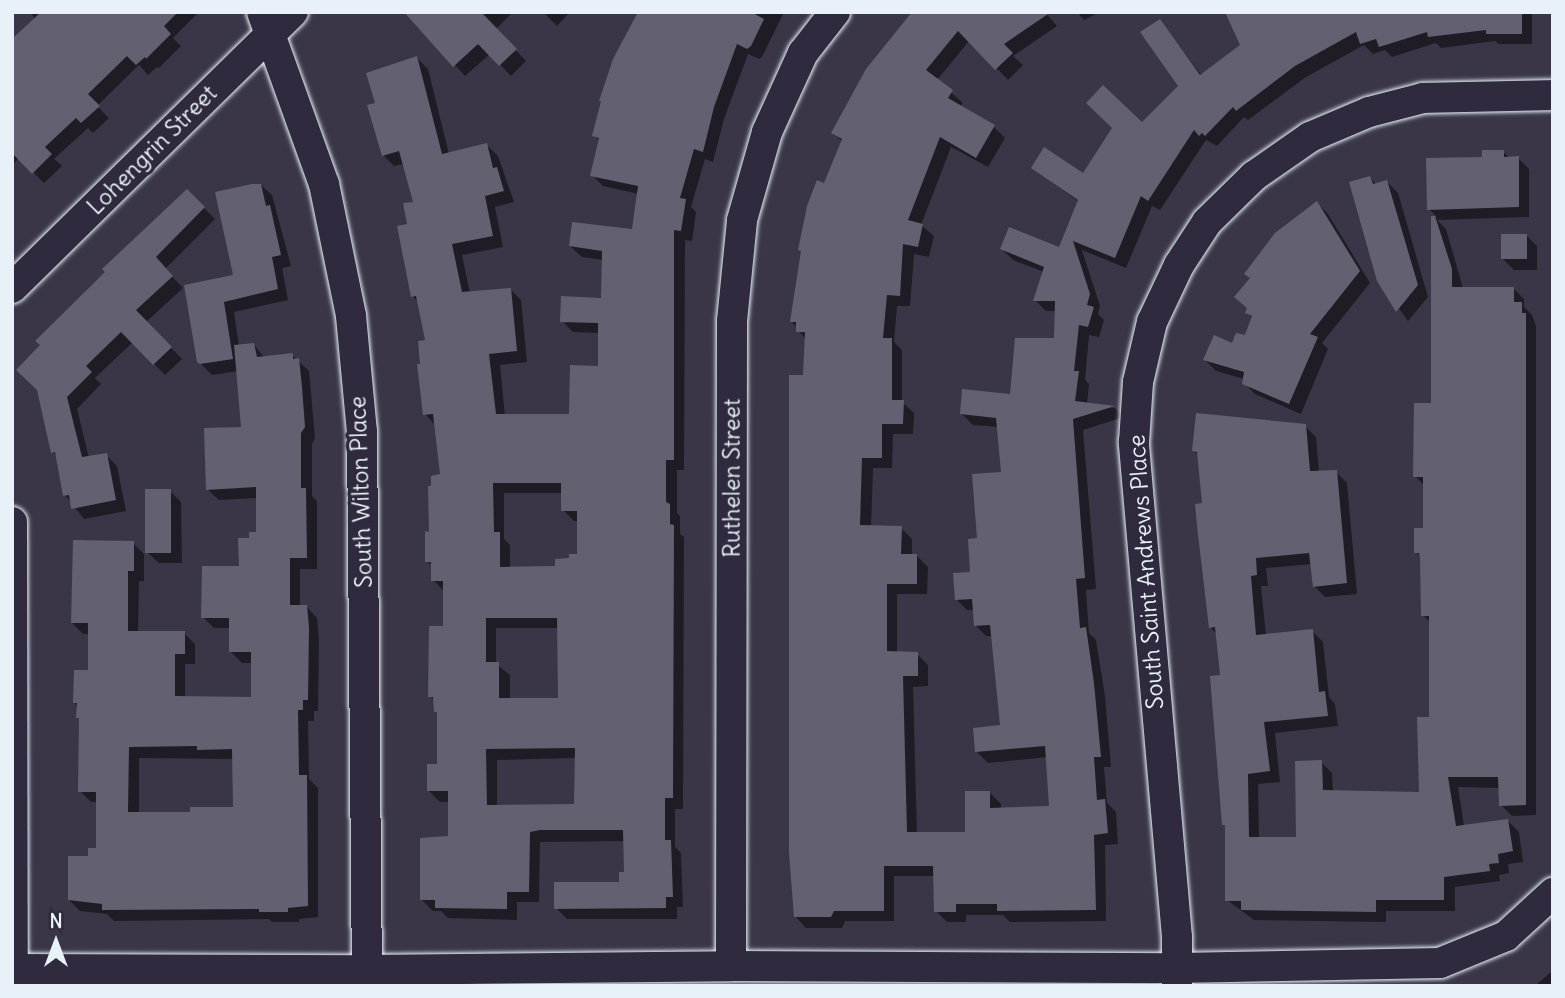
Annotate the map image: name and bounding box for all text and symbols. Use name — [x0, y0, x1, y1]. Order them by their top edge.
street label: Lohengrin Street — [82, 80, 222, 220]
street label: South Wilton Place — [344, 396, 378, 588]
street label: Ruthelen Street — [718, 398, 746, 558]
street label: South Saint Andrews Place — [1123, 434, 1169, 710]
north arrow — [21, 907, 91, 977]
text: N — [49, 909, 63, 933]

